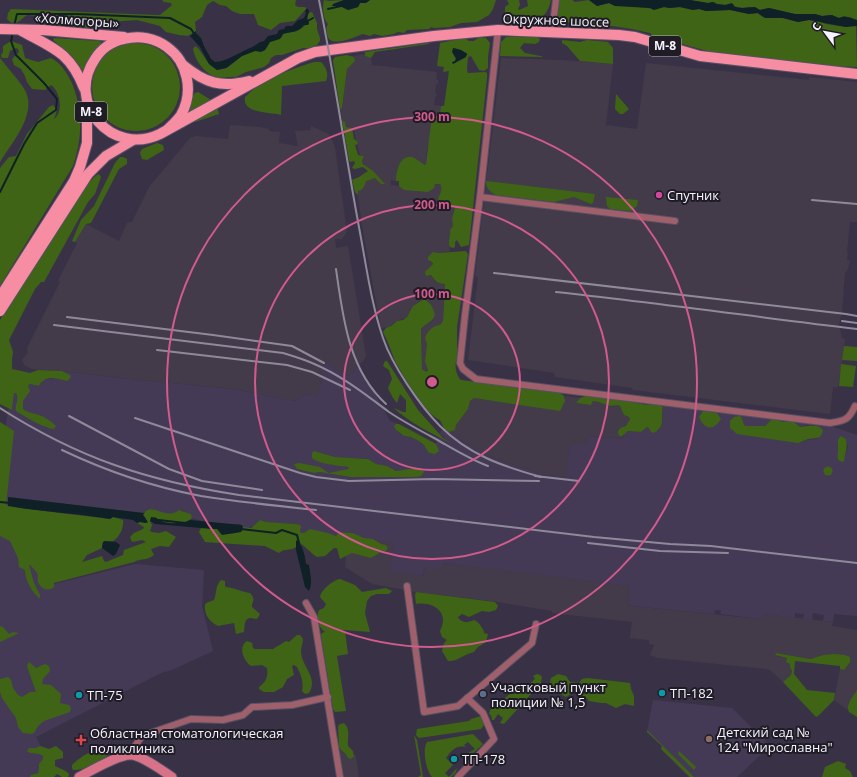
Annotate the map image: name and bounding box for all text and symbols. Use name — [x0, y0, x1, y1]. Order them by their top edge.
street label: «Холмогоры» — [34, 8, 120, 32]
street label: Окружное шоссе — [502, 9, 610, 31]
north arrow — [805, 12, 845, 52]
text: С — [808, 19, 824, 33]
road number: М-8 — [649, 36, 681, 56]
road number: М-8 — [75, 102, 107, 122]
text: 300 m — [414, 108, 450, 125]
place label: Спутник — [667, 186, 719, 204]
marker: Спутник — [654, 190, 664, 200]
text: 200 m — [414, 196, 450, 213]
text: 100 m — [414, 285, 450, 302]
centre of rings — [425, 375, 439, 389]
place label: Участковый пункт полиции № 1,5 — [491, 678, 606, 711]
place label: ТП-182 — [670, 684, 713, 702]
place label: ТП-75 — [87, 686, 123, 704]
marker: ТП-182 — [657, 688, 667, 698]
marker: Участковый пункт полиции № 1,5 — [478, 689, 488, 699]
marker: ТП-75 — [74, 690, 84, 700]
place label: Детский сад № 124 "Мирославна" — [717, 723, 833, 756]
place label: Областная стоматологическая поликлиника — [90, 724, 283, 757]
marker: Областная стоматологическая поликлиника — [75, 734, 87, 746]
marker: Детский сад № 124 "Мирославна" — [704, 734, 714, 744]
place label: ТП-178 — [462, 750, 505, 768]
marker: ТП-178 — [449, 754, 459, 764]

